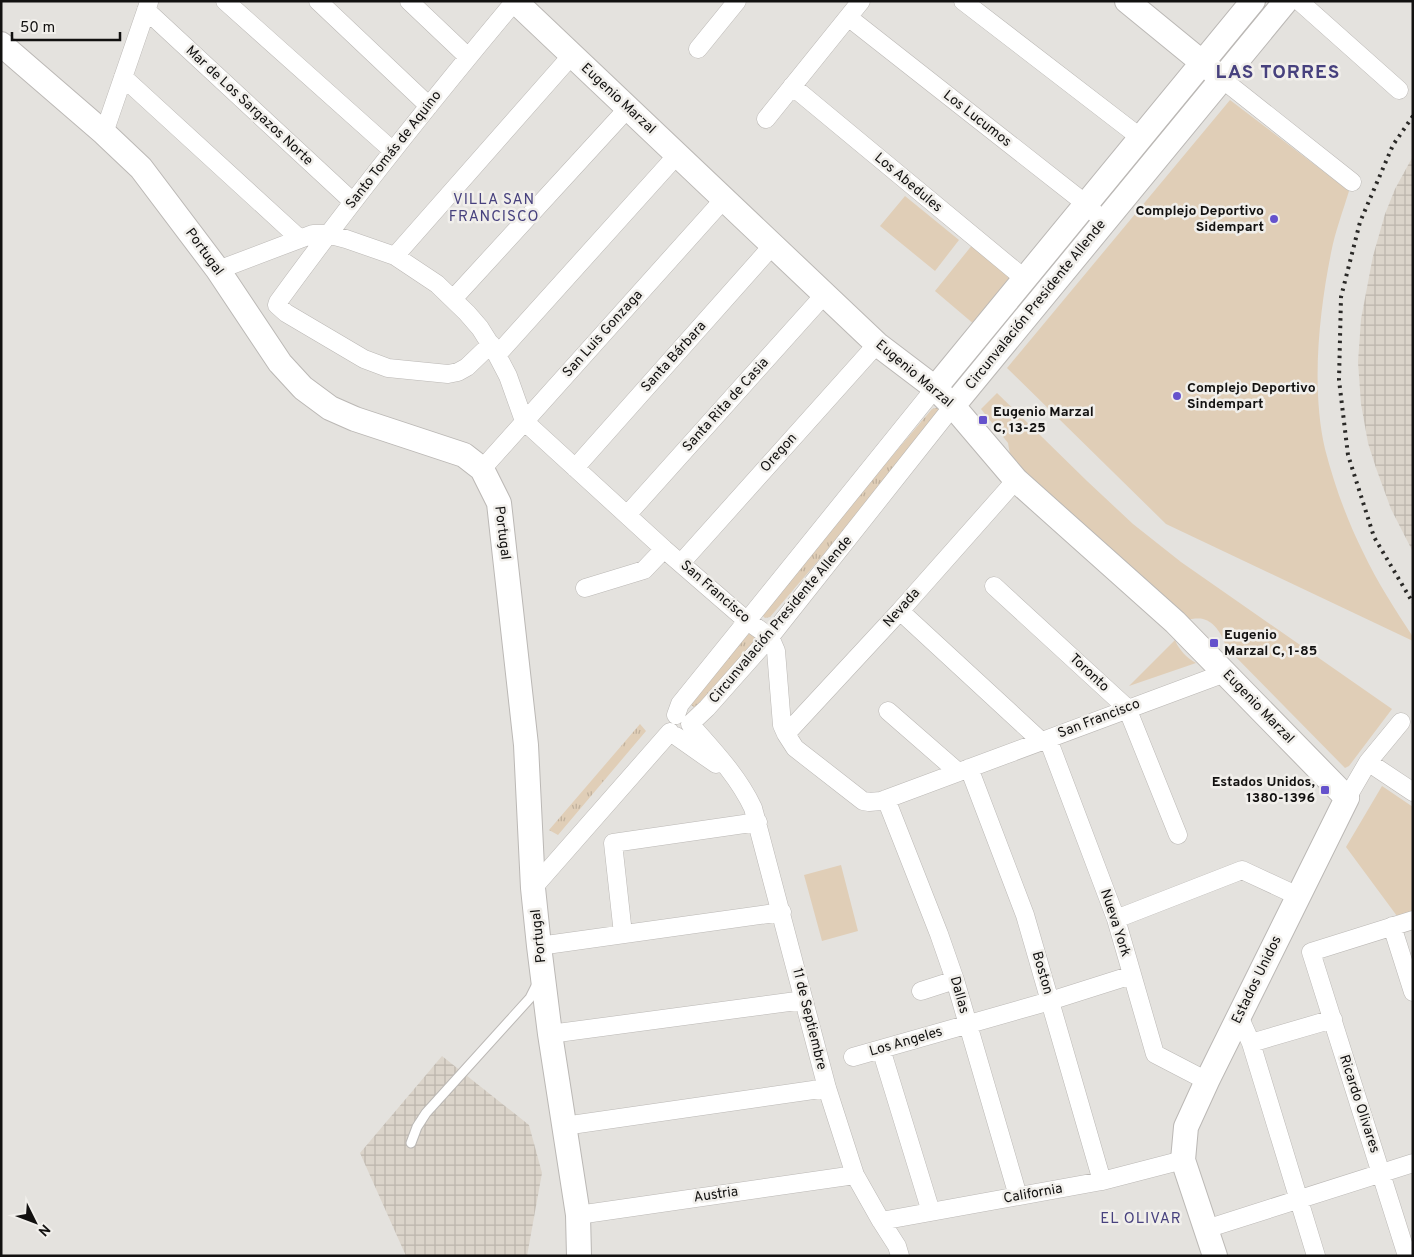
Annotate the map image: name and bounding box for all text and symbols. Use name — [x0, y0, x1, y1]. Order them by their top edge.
scale bar — [12, 10, 120, 42]
text: 50 m — [20, 19, 55, 38]
street label: Mar de Los Sargazos Norte — [182, 42, 316, 170]
street label: Eugenio Marzal — [577, 60, 659, 138]
district label: LAS TORRES — [1216, 61, 1340, 85]
street label: Santo Tomás de Aquino — [342, 87, 446, 213]
street label: Los Lucumos — [939, 87, 1015, 151]
street label: Los Abedules — [871, 150, 945, 216]
district label: VILLA SAN FRANCISCO — [449, 191, 539, 227]
place label: Complejo Deportivo Sidempart — [1135, 203, 1264, 236]
marker: Complejo Deportivo Sidempart — [1268, 213, 1280, 225]
street label: Circunvalación Presidente Allende — [962, 217, 1110, 393]
street label: Portugal — [181, 225, 227, 279]
street label: San Luis Gonzaga — [559, 287, 647, 381]
street label: Santa Bárbara — [638, 318, 710, 396]
street label: Eugenio Marzal — [872, 337, 956, 411]
street label: Santa Rita de Casia — [679, 354, 773, 456]
place label: Complejo Deportivo Sindempart — [1187, 380, 1316, 413]
marker: Complejo Deportivo Sindempart — [1171, 390, 1183, 402]
place label: Eugenio Marzal C, 13-25 — [993, 404, 1094, 437]
marker: Eugenio Marzal C, 13-25 — [977, 414, 989, 426]
street label: Oregon — [757, 430, 801, 476]
street label: Portugal — [490, 505, 514, 561]
street label: Circunvalación Presidente Allende — [706, 533, 856, 707]
street label: San Francisco — [677, 557, 753, 627]
street label: Nevada — [880, 585, 924, 631]
place label: Eugenio Marzal C, 1-85 — [1224, 627, 1317, 660]
marker: Eugenio Marzal C, 1-85 — [1208, 637, 1220, 649]
street label: Toronto — [1066, 650, 1113, 696]
street label: Eugenio Marzal — [1219, 667, 1297, 747]
street label: San Francisco — [1056, 695, 1143, 742]
place label: Estados Unidos, 1380-1396 — [1212, 774, 1315, 807]
marker: Estados Unidos, 1380-1396 — [1319, 784, 1331, 796]
street label: Nueva York — [1096, 887, 1134, 959]
street label: Portugal — [528, 908, 550, 964]
street label: Estados Unidos — [1228, 933, 1286, 1027]
street label: Boston — [1028, 949, 1056, 997]
street label: 11 de Septiembre — [788, 966, 830, 1072]
street label: Dallas — [946, 974, 972, 1016]
street label: Los Angeles — [867, 1023, 945, 1061]
street label: Ricardo Olivares — [1335, 1053, 1383, 1155]
street label: California — [1002, 1180, 1064, 1208]
street label: Austria — [693, 1183, 739, 1207]
north arrow — [10, 1197, 60, 1247]
district label: EL OLIVAR — [1100, 1210, 1182, 1229]
text: N — [34, 1220, 53, 1239]

